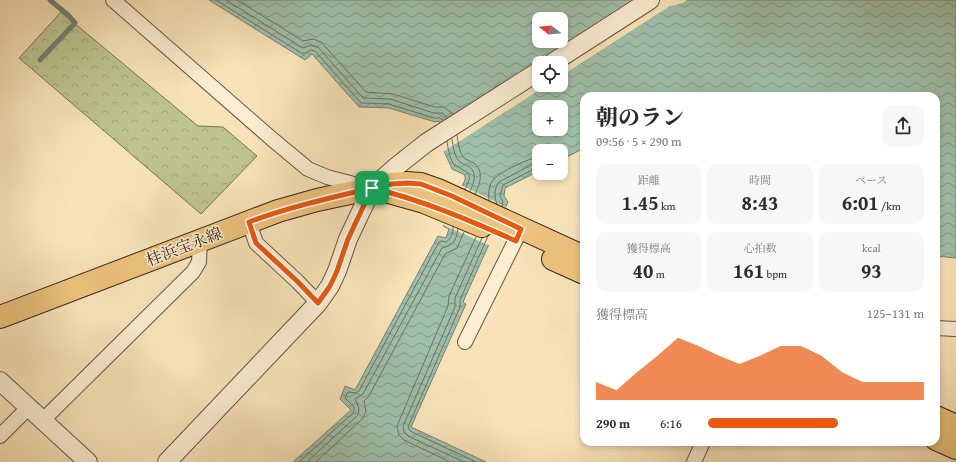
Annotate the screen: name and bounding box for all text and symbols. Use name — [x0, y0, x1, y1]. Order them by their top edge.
north arrow — [532, 12, 568, 48]
map controls — [532, 12, 568, 180]
button: locate — [532, 56, 568, 92]
button: + — [532, 100, 568, 136]
text: 朝のラン — [596, 101, 684, 133]
button: share — [882, 105, 924, 147]
text: 09:56 · 5 × 290 m — [596, 132, 682, 151]
button: − — [532, 144, 568, 180]
pin — [355, 171, 389, 205]
text: 距離 — [638, 172, 660, 188]
text: 時間 — [749, 172, 771, 188]
text: ペース — [855, 172, 888, 188]
icon: arrive — [361, 177, 383, 199]
text: 1.45 — [622, 188, 659, 217]
text: 8:43 — [742, 188, 778, 217]
text: 6:01 — [842, 188, 879, 217]
text: km — [659, 198, 676, 214]
text: /km — [879, 198, 901, 214]
street label: 桂浜宝永線 — [142, 220, 226, 272]
text: 獲得標高 — [627, 240, 671, 256]
text: 心拍数 — [743, 240, 776, 256]
text: kcal — [862, 240, 881, 256]
text: 40 — [633, 256, 653, 285]
text: 161 — [733, 256, 764, 285]
text: 93 — [861, 256, 882, 285]
text: m — [653, 266, 665, 282]
text: bpm — [764, 266, 787, 282]
text: 125–131 m — [867, 304, 924, 323]
text: 獲得標高 — [596, 305, 648, 324]
text: 290 m — [596, 414, 630, 433]
text: 6:16 — [660, 414, 682, 433]

